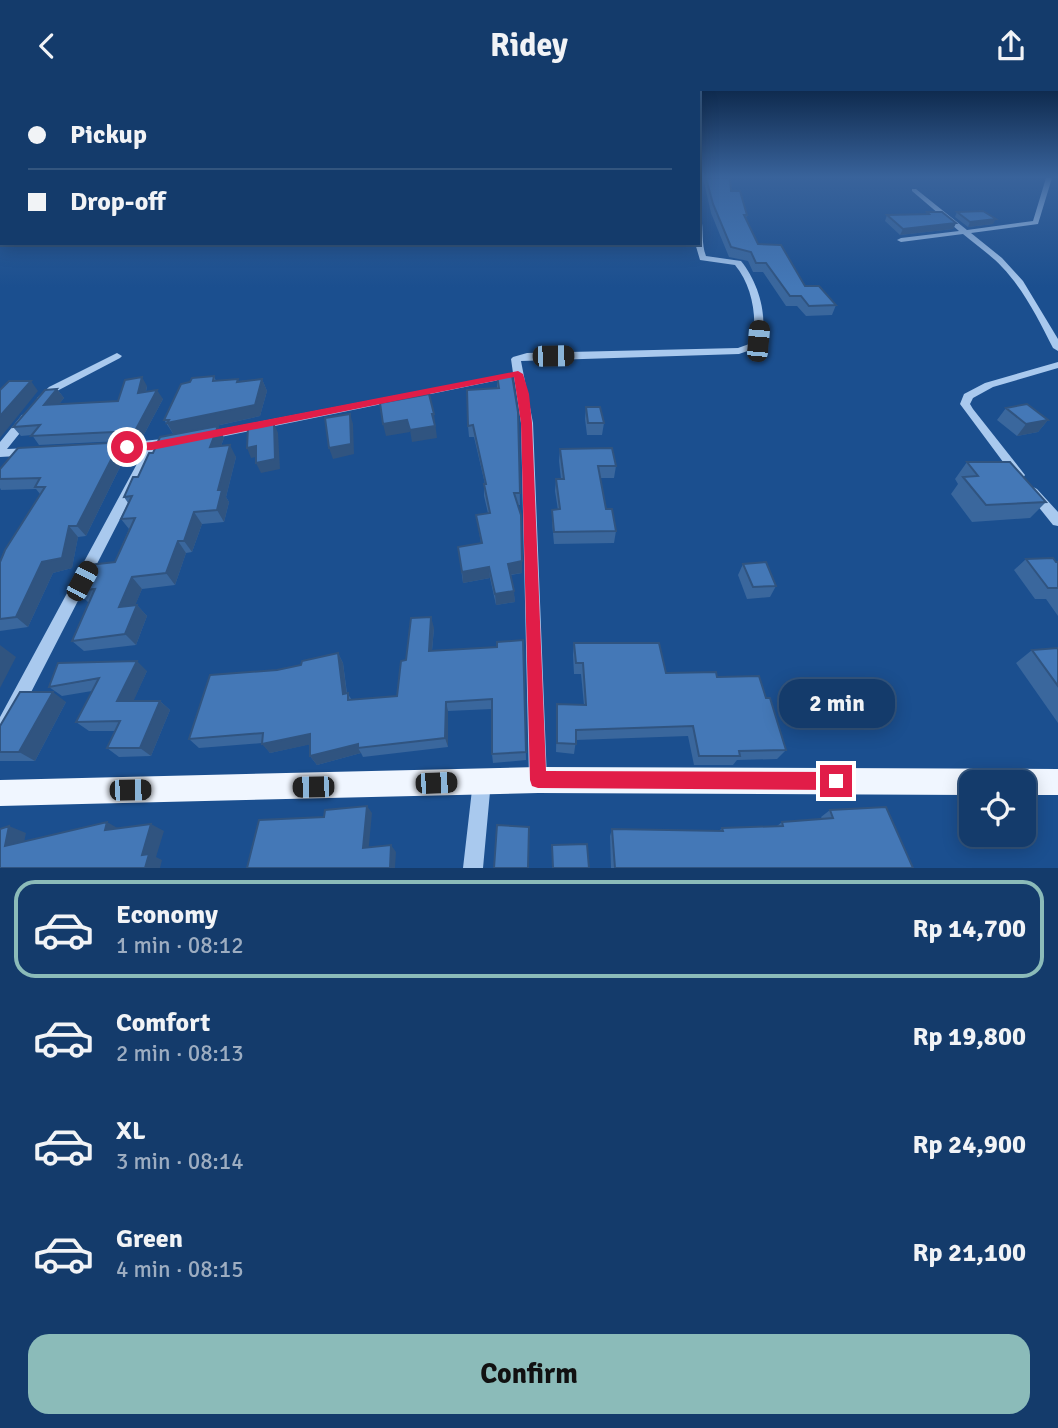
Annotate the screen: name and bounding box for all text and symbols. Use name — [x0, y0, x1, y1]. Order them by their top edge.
text: Ridey — [490, 26, 568, 65]
icon: back — [28, 27, 66, 65]
icon: share — [992, 27, 1030, 65]
text: Pickup — [70, 119, 147, 151]
text: Drop-off — [70, 186, 166, 218]
car — [746, 319, 771, 363]
car — [532, 345, 575, 367]
route start — [111, 431, 143, 463]
car — [63, 558, 102, 604]
callout: 2 min — [778, 679, 894, 729]
text: 2 min — [809, 689, 865, 718]
route end — [820, 765, 852, 797]
map controls — [959, 770, 1036, 847]
button: locate — [959, 770, 1036, 847]
car — [415, 772, 458, 794]
car — [292, 776, 335, 798]
car — [109, 779, 152, 801]
icon: car — [32, 898, 95, 961]
text: Economy — [116, 899, 218, 931]
text: Rp 14,700 — [912, 913, 1026, 945]
text: 1 min · 08:12 — [116, 931, 244, 960]
icon: car — [32, 1006, 95, 1069]
text: Comfort — [116, 1007, 210, 1039]
text: Rp 19,800 — [912, 1021, 1026, 1053]
text: 2 min · 08:13 — [116, 1039, 244, 1068]
icon: car — [32, 1114, 95, 1177]
text: XL — [116, 1115, 146, 1147]
text: Rp 24,900 — [912, 1129, 1026, 1161]
text: 3 min · 08:14 — [116, 1147, 244, 1176]
icon: car — [32, 1222, 95, 1285]
text: Green — [116, 1223, 183, 1255]
text: Rp 21,100 — [912, 1237, 1026, 1269]
text: 4 min · 08:15 — [116, 1255, 244, 1284]
button: Confirm — [28, 1334, 1030, 1414]

